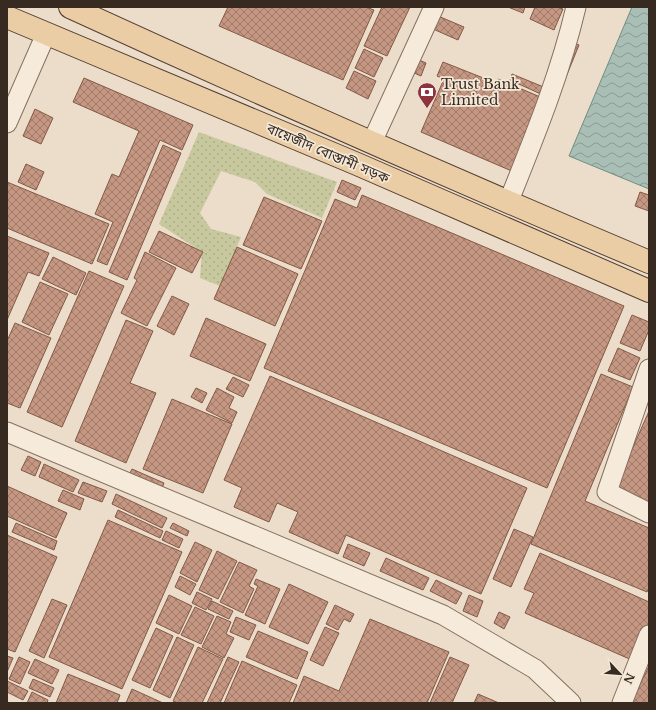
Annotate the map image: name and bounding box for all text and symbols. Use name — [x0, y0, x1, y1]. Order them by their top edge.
place label: Trust Bank Limited — [441, 75, 520, 109]
bank icon: Trust Bank Limited — [416, 81, 438, 109]
street label: বায়েজীদ বোস্তামী সড়ক — [263, 119, 393, 187]
north arrow — [600, 654, 640, 694]
text: N — [620, 671, 638, 687]

